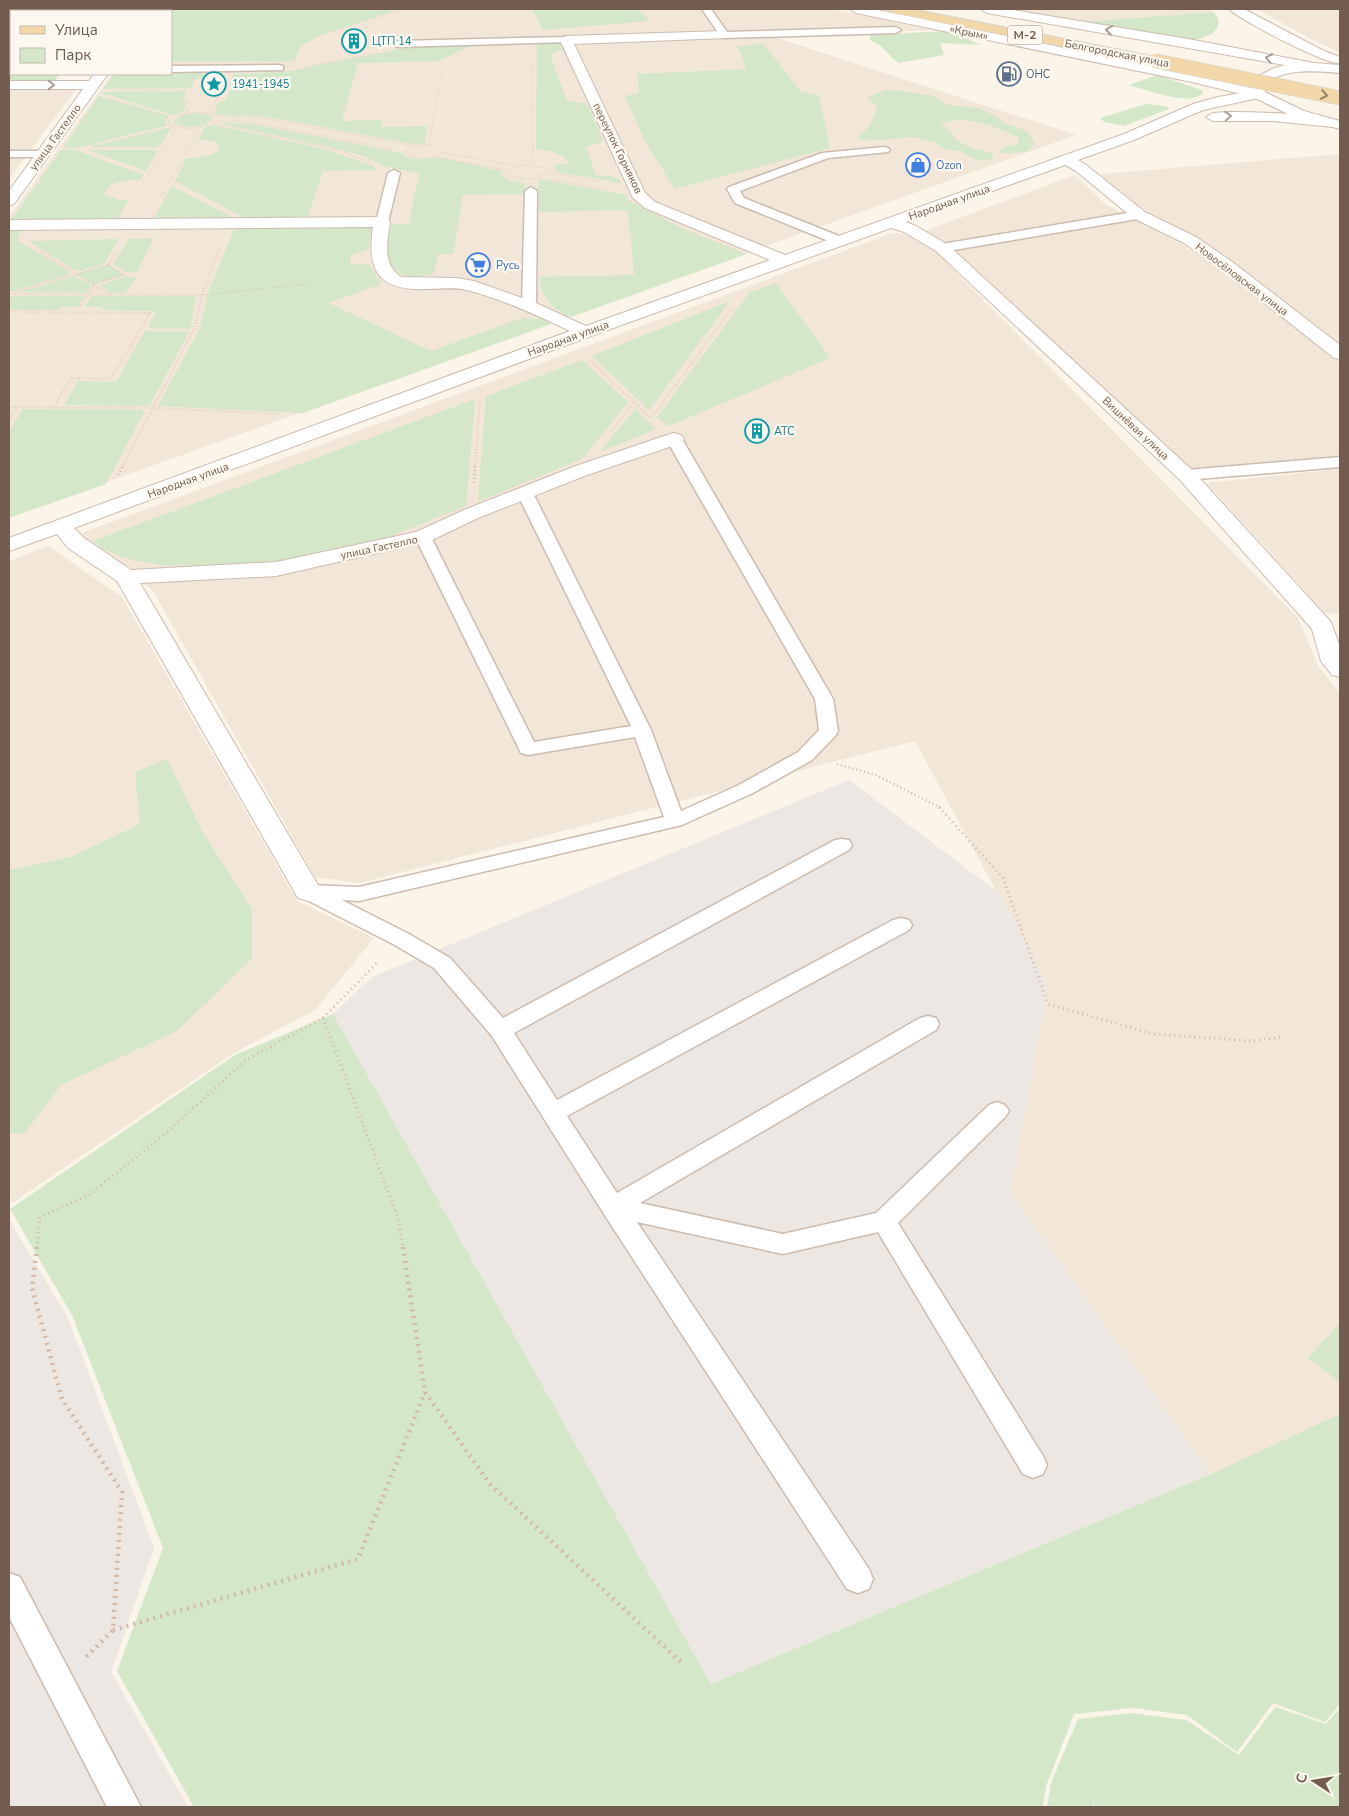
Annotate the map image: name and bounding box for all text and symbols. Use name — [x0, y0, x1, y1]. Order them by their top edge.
legend — [10, 10, 172, 75]
text: Улица — [54, 20, 98, 40]
street label: «Крым» — [948, 21, 989, 44]
road number: М-2 — [1008, 26, 1042, 44]
one-way arrow — [1105, 26, 1113, 36]
building icon: ЦТП 14 — [341, 28, 367, 54]
place label: ЦТП 14 — [372, 34, 412, 49]
street label: Белгородская улица — [1063, 36, 1171, 71]
text: Парк — [55, 45, 91, 65]
one-way arrow — [1265, 53, 1274, 63]
fuel station icon: ОНС — [996, 61, 1022, 87]
place label: ОНС — [1026, 67, 1050, 82]
place icon: 1941-1945 — [201, 71, 227, 97]
place label: 1941-1945 — [232, 77, 290, 92]
one-way arrow — [48, 80, 55, 90]
one-way arrow — [1320, 89, 1328, 99]
street label: переулок Горняков — [589, 100, 646, 196]
street label: улица Гастелло — [26, 101, 85, 174]
one-way arrow — [1224, 110, 1232, 121]
shop icon: Ozon — [905, 152, 931, 178]
place label: Ozon — [936, 158, 962, 173]
street label: Народная улица — [906, 181, 992, 224]
street label: Новосёловская улица — [1192, 239, 1291, 319]
supermarket icon: Русь — [465, 252, 491, 278]
place label: Русь — [496, 258, 520, 273]
street label: Народная улица — [525, 317, 611, 360]
street label: Вишнёвая улица — [1099, 393, 1172, 463]
building icon: АТС — [744, 418, 770, 444]
place label: АТС — [774, 424, 795, 439]
street label: Народная улица — [145, 459, 231, 502]
street label: улица Гастелло — [339, 532, 419, 563]
north arrow — [1289, 1756, 1339, 1806]
text: С — [1291, 1771, 1312, 1785]

